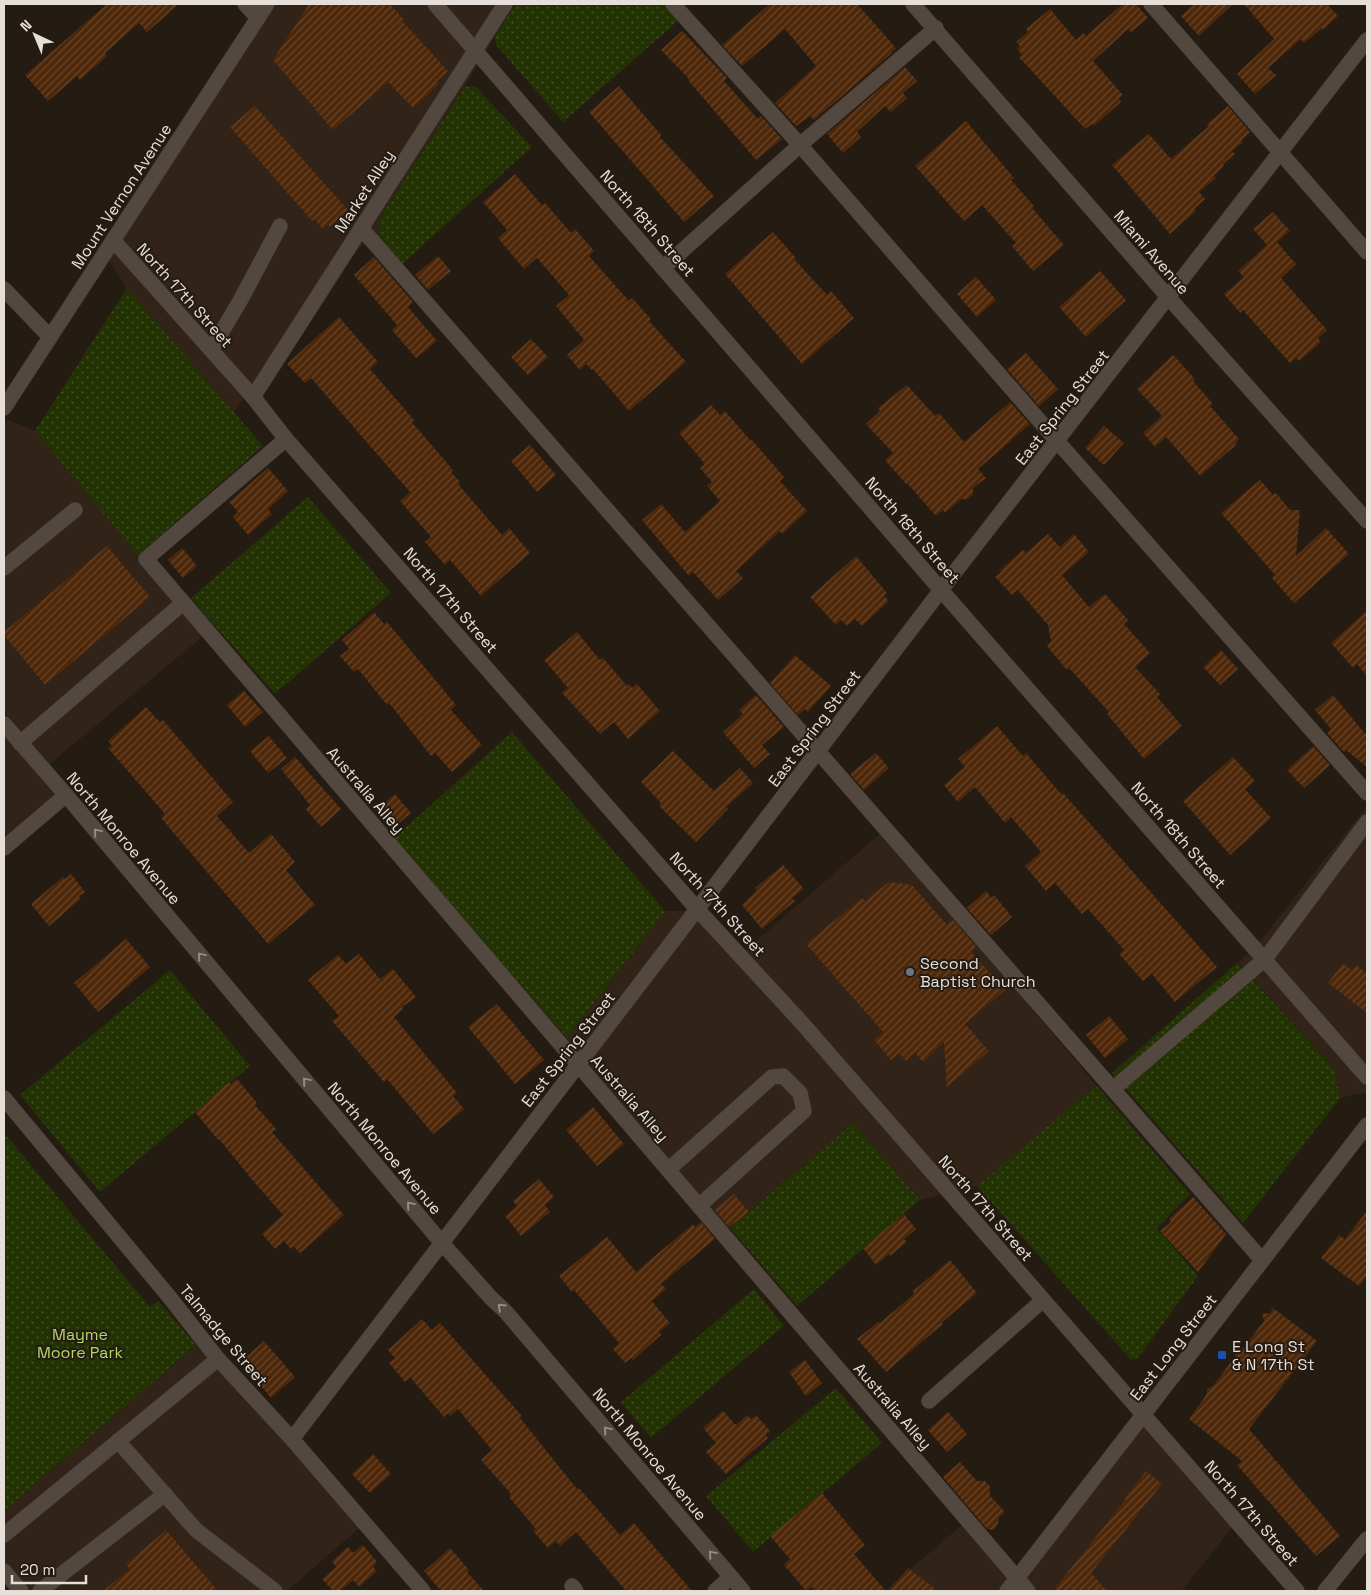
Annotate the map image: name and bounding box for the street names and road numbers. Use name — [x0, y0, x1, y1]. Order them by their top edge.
street label: Mount Vernon Avenue — [67, 120, 176, 273]
street label: Market Alley — [330, 146, 399, 237]
street label: North 18th Street — [596, 166, 700, 281]
street label: Miami Avenue — [1109, 206, 1194, 299]
street label: North 17th Street — [132, 239, 237, 352]
street label: East Spring Street — [1011, 345, 1114, 469]
street label: North 18th Street — [861, 473, 965, 588]
street label: North 17th Street — [399, 543, 502, 658]
street label: East Spring Street — [764, 666, 865, 791]
street label: Australia Alley — [322, 742, 409, 838]
street label: North Monroe Avenue — [62, 768, 185, 909]
street label: North 18th Street — [1127, 778, 1231, 893]
street label: North 17th Street — [665, 848, 770, 961]
street label: East Spring Street — [517, 987, 620, 1111]
street label: Australia Alley — [586, 1050, 673, 1146]
street label: North Monroe Avenue — [323, 1078, 446, 1219]
street label: North 17th Street — [934, 1151, 1037, 1266]
street label: Talmadge Street — [175, 1280, 272, 1391]
street label: East Long Street — [1125, 1290, 1222, 1405]
street label: Australia Alley — [849, 1358, 936, 1454]
street label: North Monroe Avenue — [588, 1384, 711, 1525]
street label: North 17th Street — [1200, 1456, 1303, 1571]

